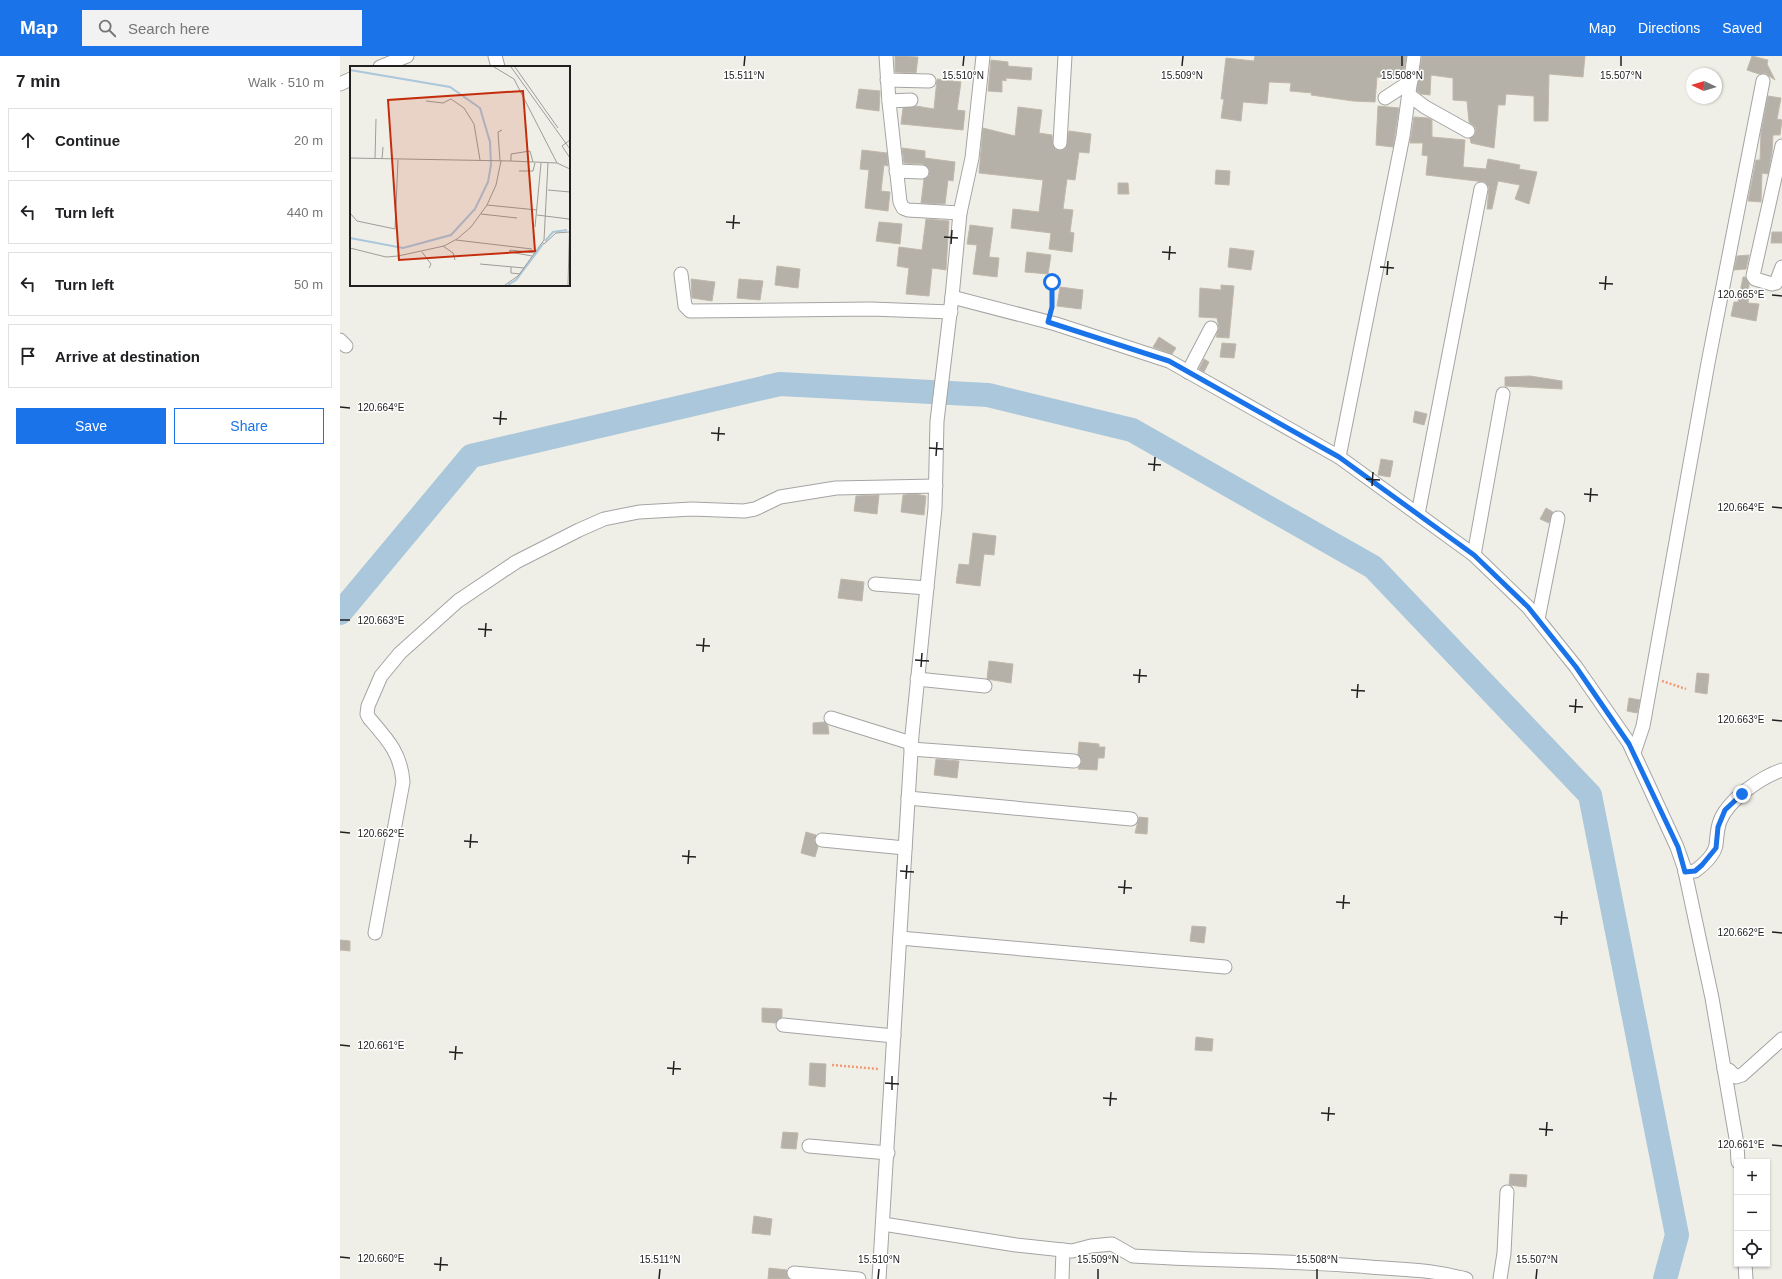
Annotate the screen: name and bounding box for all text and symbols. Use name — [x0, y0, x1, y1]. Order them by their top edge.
search box — [82, 10, 362, 46]
text: Map — [20, 17, 58, 38]
icon: search — [96, 17, 118, 39]
text: Search here — [128, 20, 210, 37]
text: Map — [1589, 20, 1616, 36]
text: Directions — [1638, 20, 1700, 36]
text: Saved — [1722, 20, 1762, 36]
inset map — [350, 66, 570, 286]
north arrow — [1686, 68, 1722, 104]
text: 15.511°N — [723, 70, 765, 81]
text: 15.510°N — [942, 70, 984, 81]
text: 15.509°N — [1161, 70, 1203, 81]
text: 15.508°N — [1381, 70, 1423, 81]
text: 15.507°N — [1600, 70, 1642, 81]
text: 7 min — [16, 72, 60, 91]
text: Walk · 510 m — [248, 75, 324, 90]
icon: ahead — [17, 129, 39, 151]
text: Continue — [55, 132, 120, 149]
text: 20 m — [294, 133, 323, 148]
icon: left — [17, 201, 39, 223]
text: Turn left — [55, 204, 114, 221]
text: 440 m — [287, 205, 323, 220]
icon: left — [17, 273, 39, 295]
route start — [1043, 273, 1061, 291]
text: Turn left — [55, 276, 114, 293]
text: 50 m — [294, 277, 323, 292]
text: 120.665°E — [1718, 289, 1765, 300]
icon: arrive — [17, 345, 39, 367]
text: Arrive at destination — [55, 348, 200, 365]
text: 120.664°E — [358, 402, 405, 413]
button: Save — [16, 408, 166, 444]
button: Share — [174, 408, 324, 444]
text: 120.664°E — [1718, 502, 1765, 513]
text: 120.663°E — [358, 615, 405, 626]
text: 120.663°E — [1718, 714, 1765, 725]
route end — [1733, 785, 1751, 803]
text: 120.662°E — [358, 828, 405, 839]
text: 120.662°E — [1718, 927, 1765, 938]
text: 120.661°E — [358, 1040, 405, 1051]
text: 120.661°E — [1718, 1139, 1765, 1150]
map controls — [1734, 1159, 1770, 1267]
button: + — [1734, 1159, 1770, 1195]
button: − — [1734, 1195, 1770, 1231]
button: locate — [1734, 1231, 1770, 1267]
text: 120.660°E — [358, 1253, 405, 1264]
text: 15.511°N — [639, 1254, 681, 1265]
text: 15.510°N — [858, 1254, 900, 1265]
text: 15.509°N — [1077, 1254, 1119, 1265]
text: 15.508°N — [1296, 1254, 1338, 1265]
text: 15.507°N — [1516, 1254, 1558, 1265]

